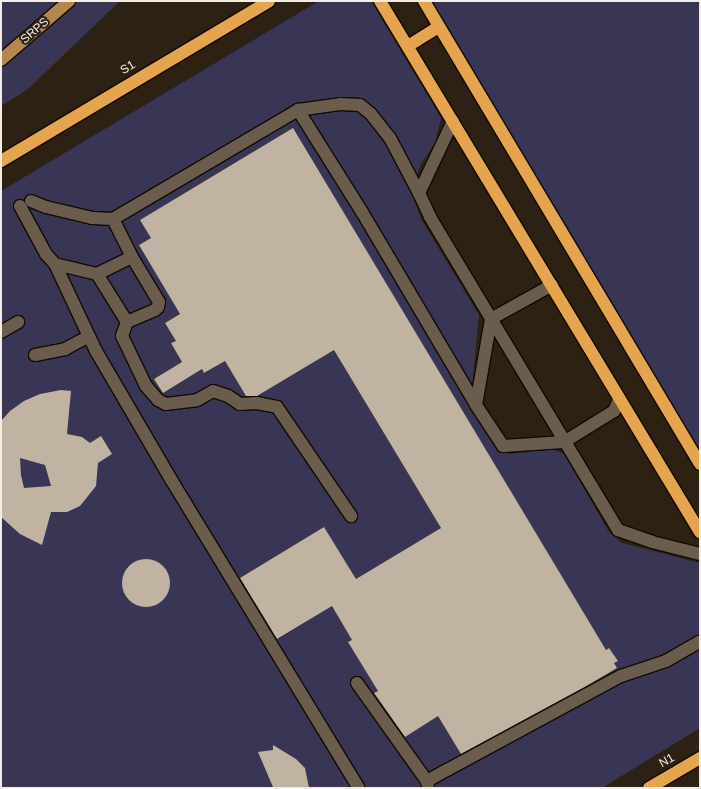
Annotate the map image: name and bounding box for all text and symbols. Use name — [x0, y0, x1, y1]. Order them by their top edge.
street label: SRPS — [18, 15, 52, 47]
street label: S1 — [118, 58, 138, 78]
street label: N1 — [657, 751, 677, 771]

